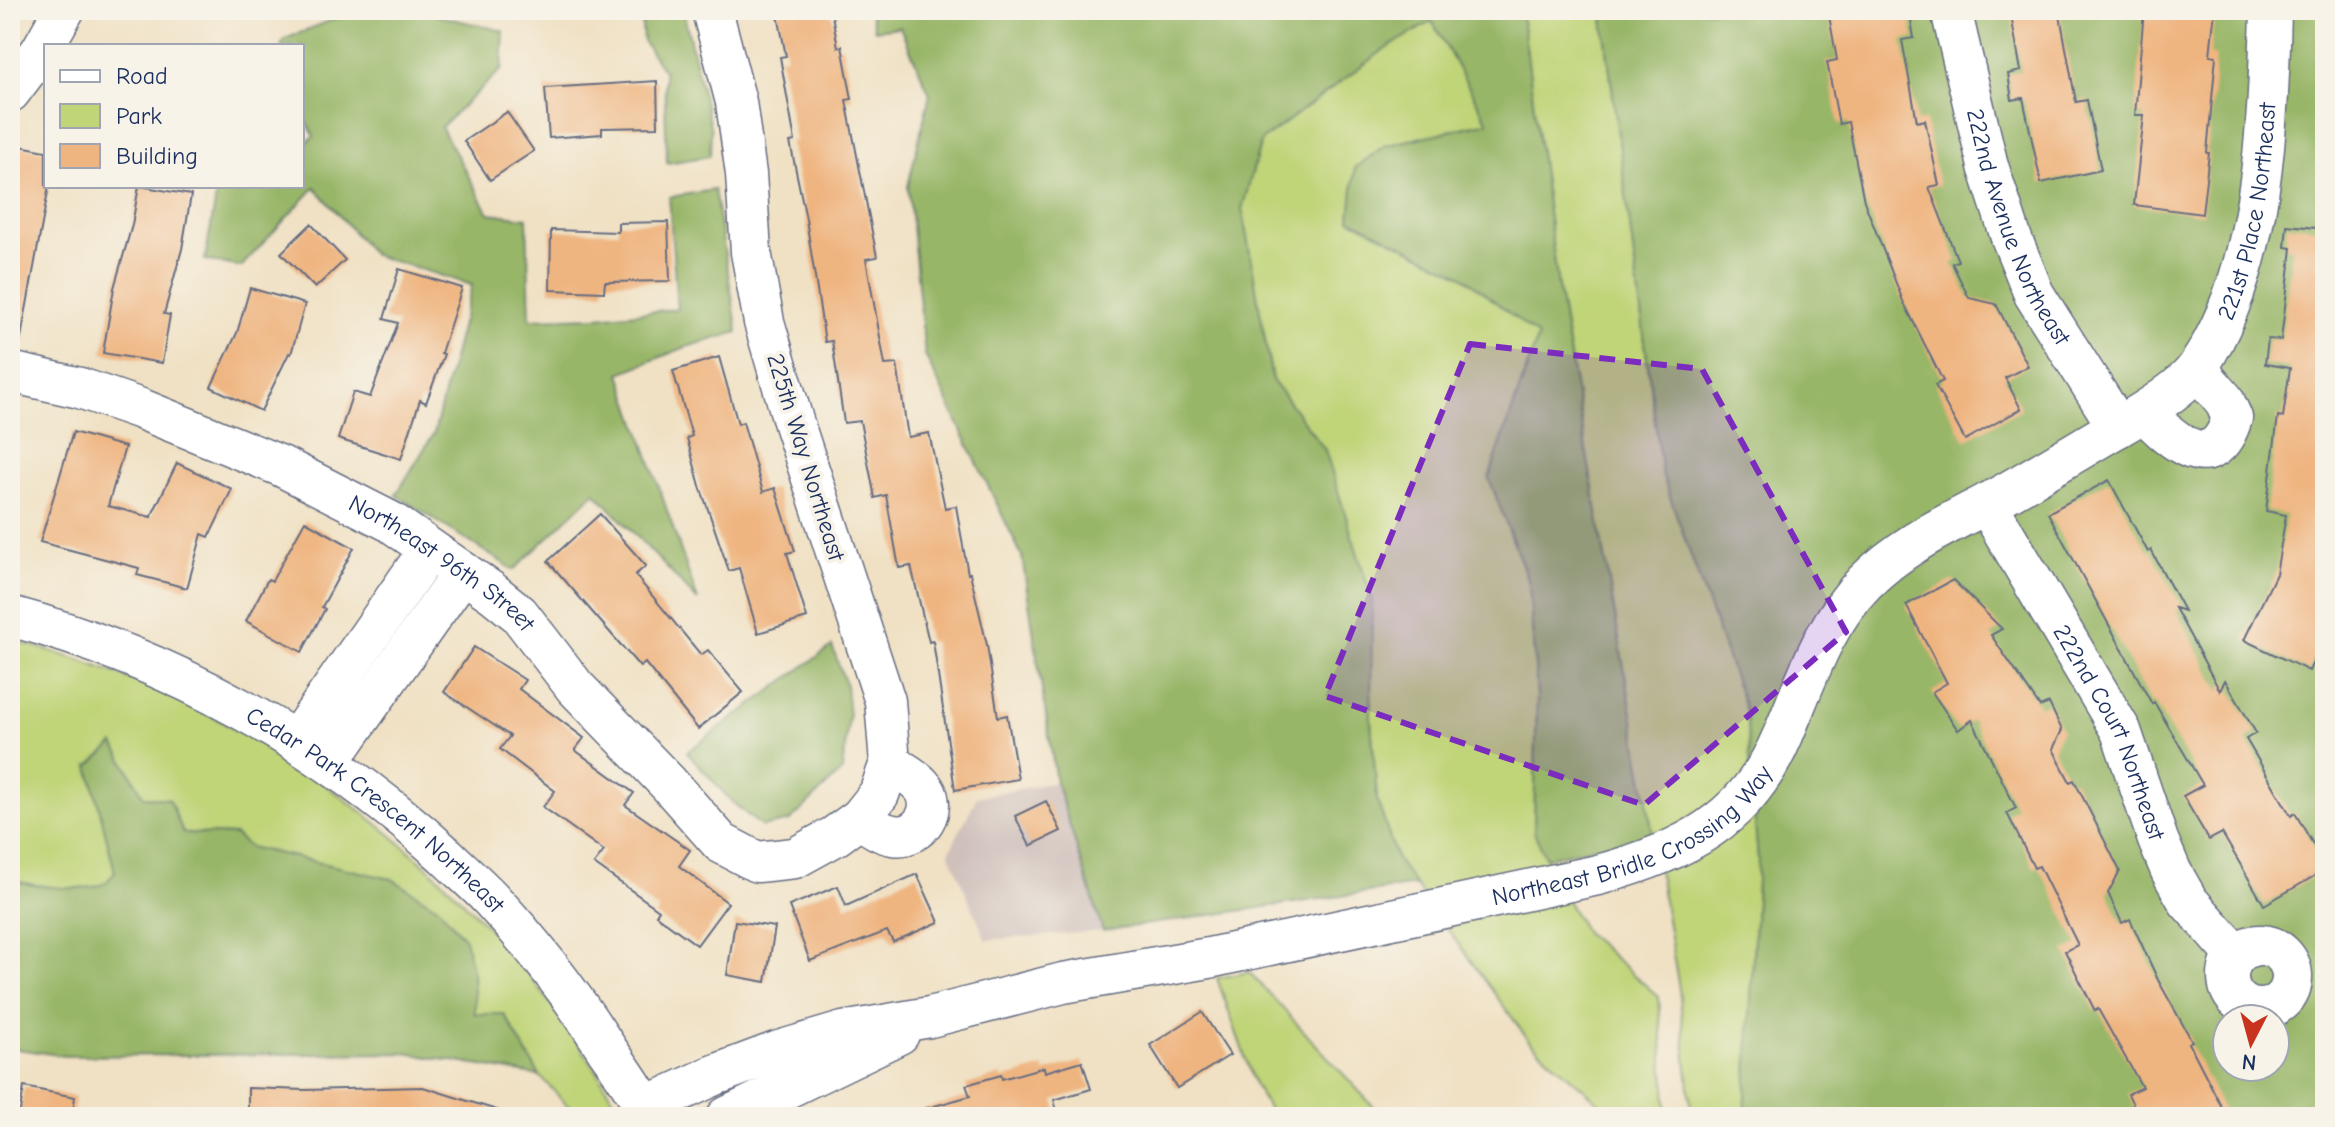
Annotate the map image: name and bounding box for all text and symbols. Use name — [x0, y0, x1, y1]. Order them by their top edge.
legend — [44, 44, 304, 188]
text: Road — [116, 62, 168, 90]
street label: 221st Place Northeast — [2211, 101, 2282, 324]
text: Park — [116, 102, 162, 130]
street label: 222nd Avenue Northeast — [1961, 106, 2077, 351]
text: Building — [116, 142, 198, 170]
street label: 225th Way Northeast — [761, 350, 851, 565]
street label: Northeast 96th Street — [344, 489, 542, 638]
street label: 222nd Court Northeast — [2047, 620, 2171, 844]
street label: Cedar Park Crescent Northeast — [241, 701, 511, 919]
street label: Northeast Bridle Crossing Way — [1489, 760, 1778, 911]
north arrow — [2211, 1003, 2291, 1083]
text: N — [2241, 1048, 2258, 1076]

